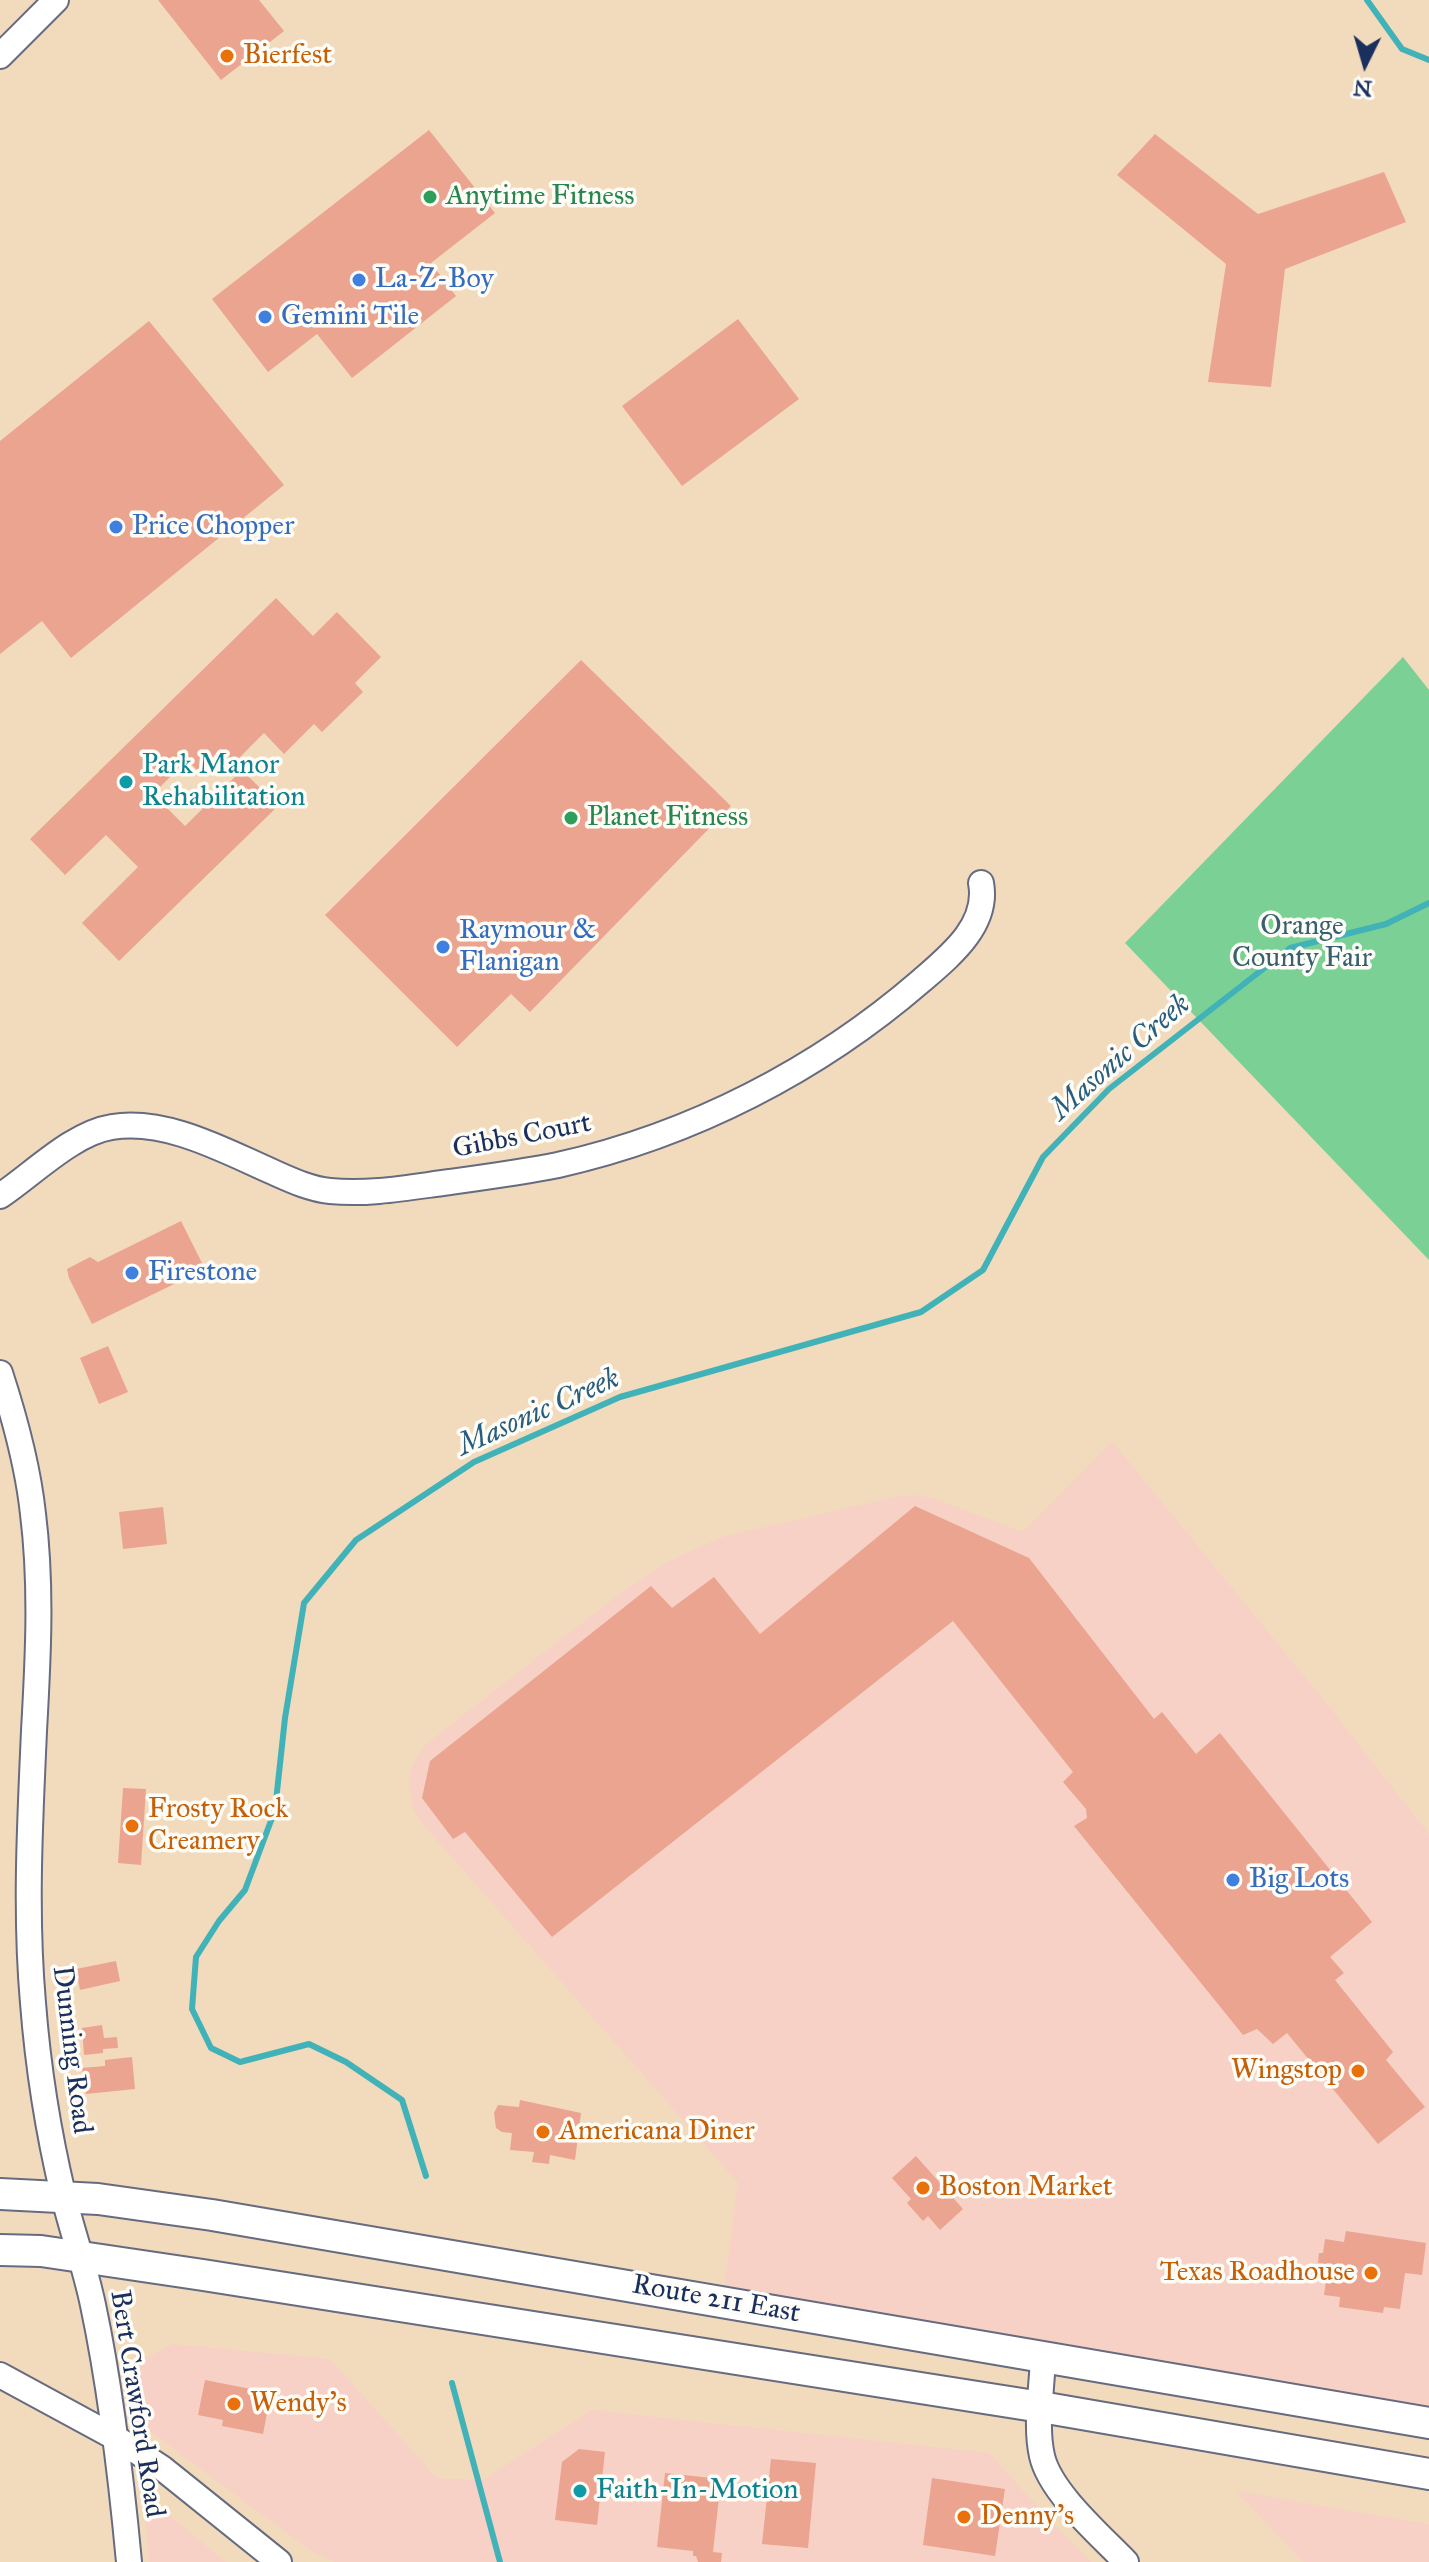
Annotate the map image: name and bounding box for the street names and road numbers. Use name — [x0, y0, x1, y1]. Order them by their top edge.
street label: Gibbs Court — [450, 1107, 594, 1167]
street label: Dunning Road — [44, 1964, 98, 2136]
street label: Route 211 East — [629, 2269, 803, 2331]
street label: Bert Crawford Road — [101, 2288, 171, 2520]

